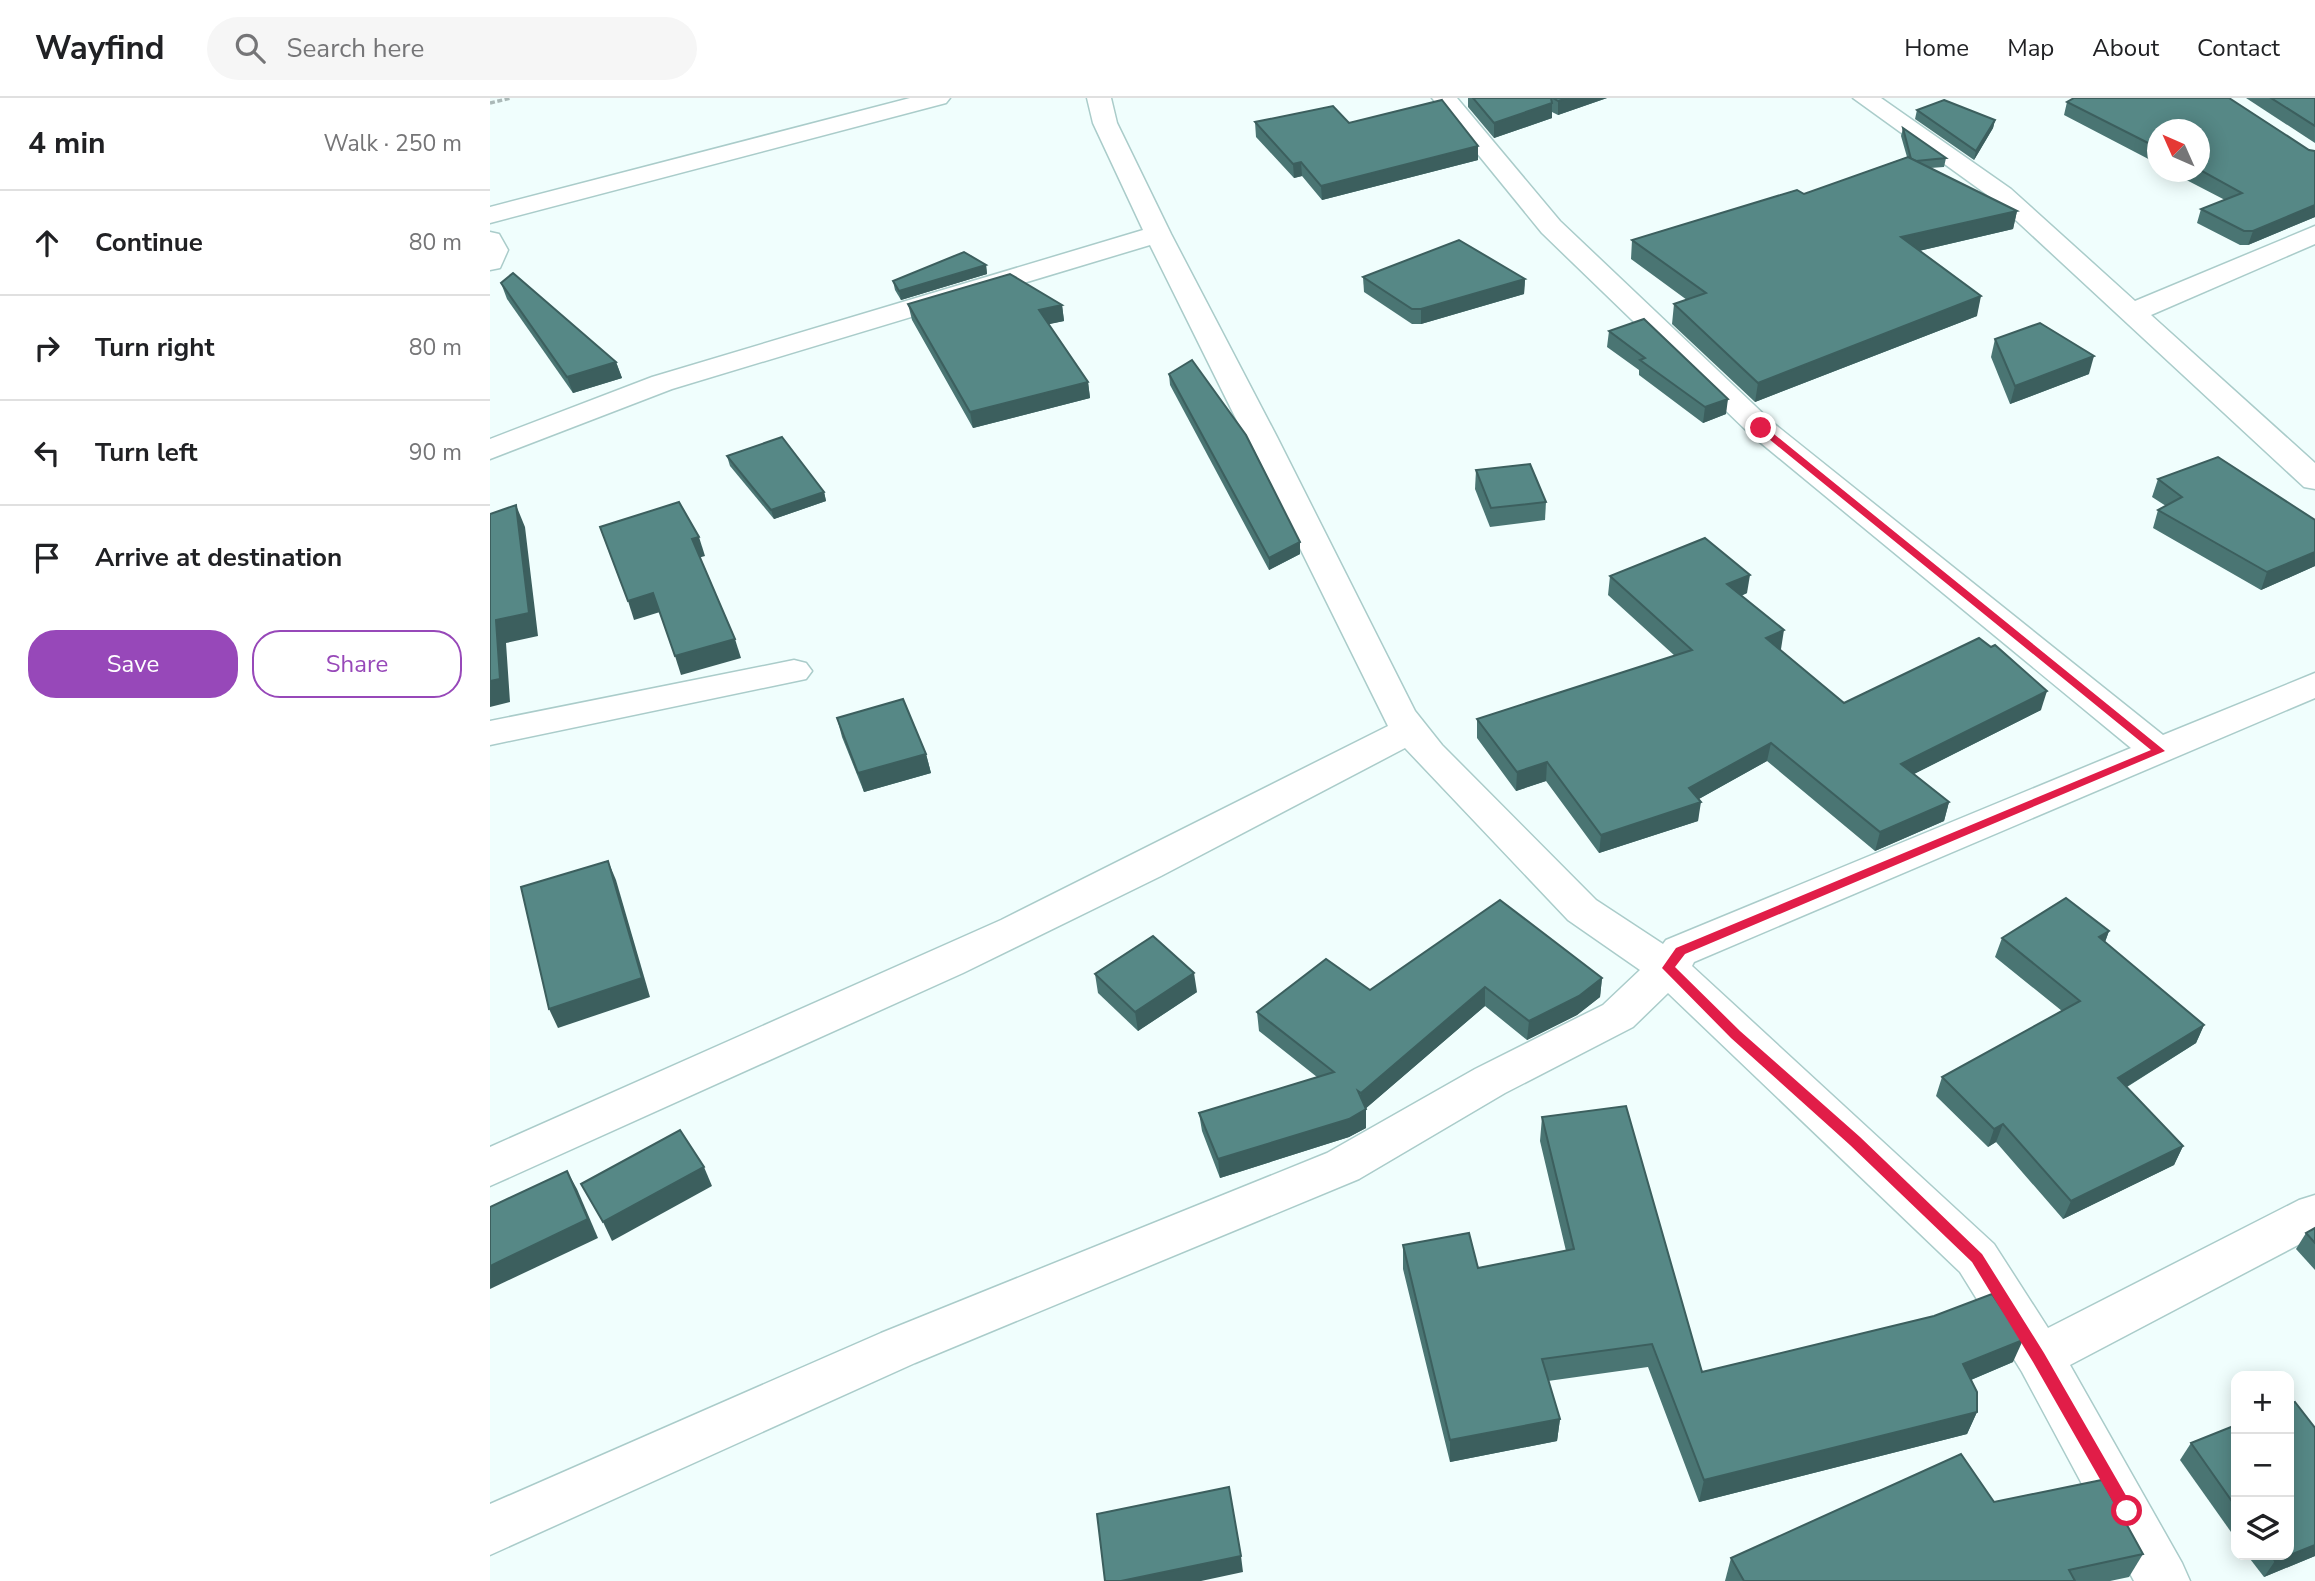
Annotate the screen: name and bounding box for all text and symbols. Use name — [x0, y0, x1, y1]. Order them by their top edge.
search box — [207, 17, 697, 80]
text: Wayfind — [35, 26, 165, 71]
icon: search — [231, 29, 269, 67]
text: Search here — [287, 31, 424, 66]
text: Home — [1904, 32, 1969, 64]
text: Map — [2007, 32, 2054, 64]
text: About — [2092, 32, 2159, 64]
text: Contact — [2197, 32, 2280, 64]
north arrow — [2147, 119, 2210, 182]
text: 4 min — [28, 123, 106, 164]
text: Walk · 250 m — [323, 128, 462, 159]
icon: ahead — [28, 224, 66, 262]
text: Continue — [95, 225, 203, 260]
text: 80 m — [409, 227, 462, 258]
icon: right — [28, 329, 66, 367]
text: Turn right — [95, 330, 214, 365]
text: 80 m — [409, 332, 462, 363]
route end — [1745, 412, 1776, 443]
icon: left — [28, 434, 66, 472]
text: Turn left — [95, 435, 198, 470]
text: 90 m — [409, 437, 462, 468]
icon: arrive — [28, 539, 66, 577]
text: Arrive at destination — [95, 540, 342, 575]
button: Save — [28, 630, 238, 698]
button: Share — [252, 630, 462, 698]
map controls — [2231, 1371, 2294, 1560]
button: + — [2231, 1371, 2294, 1434]
button: − — [2231, 1434, 2294, 1497]
route start — [2111, 1495, 2142, 1526]
button: layers — [2231, 1497, 2294, 1560]

